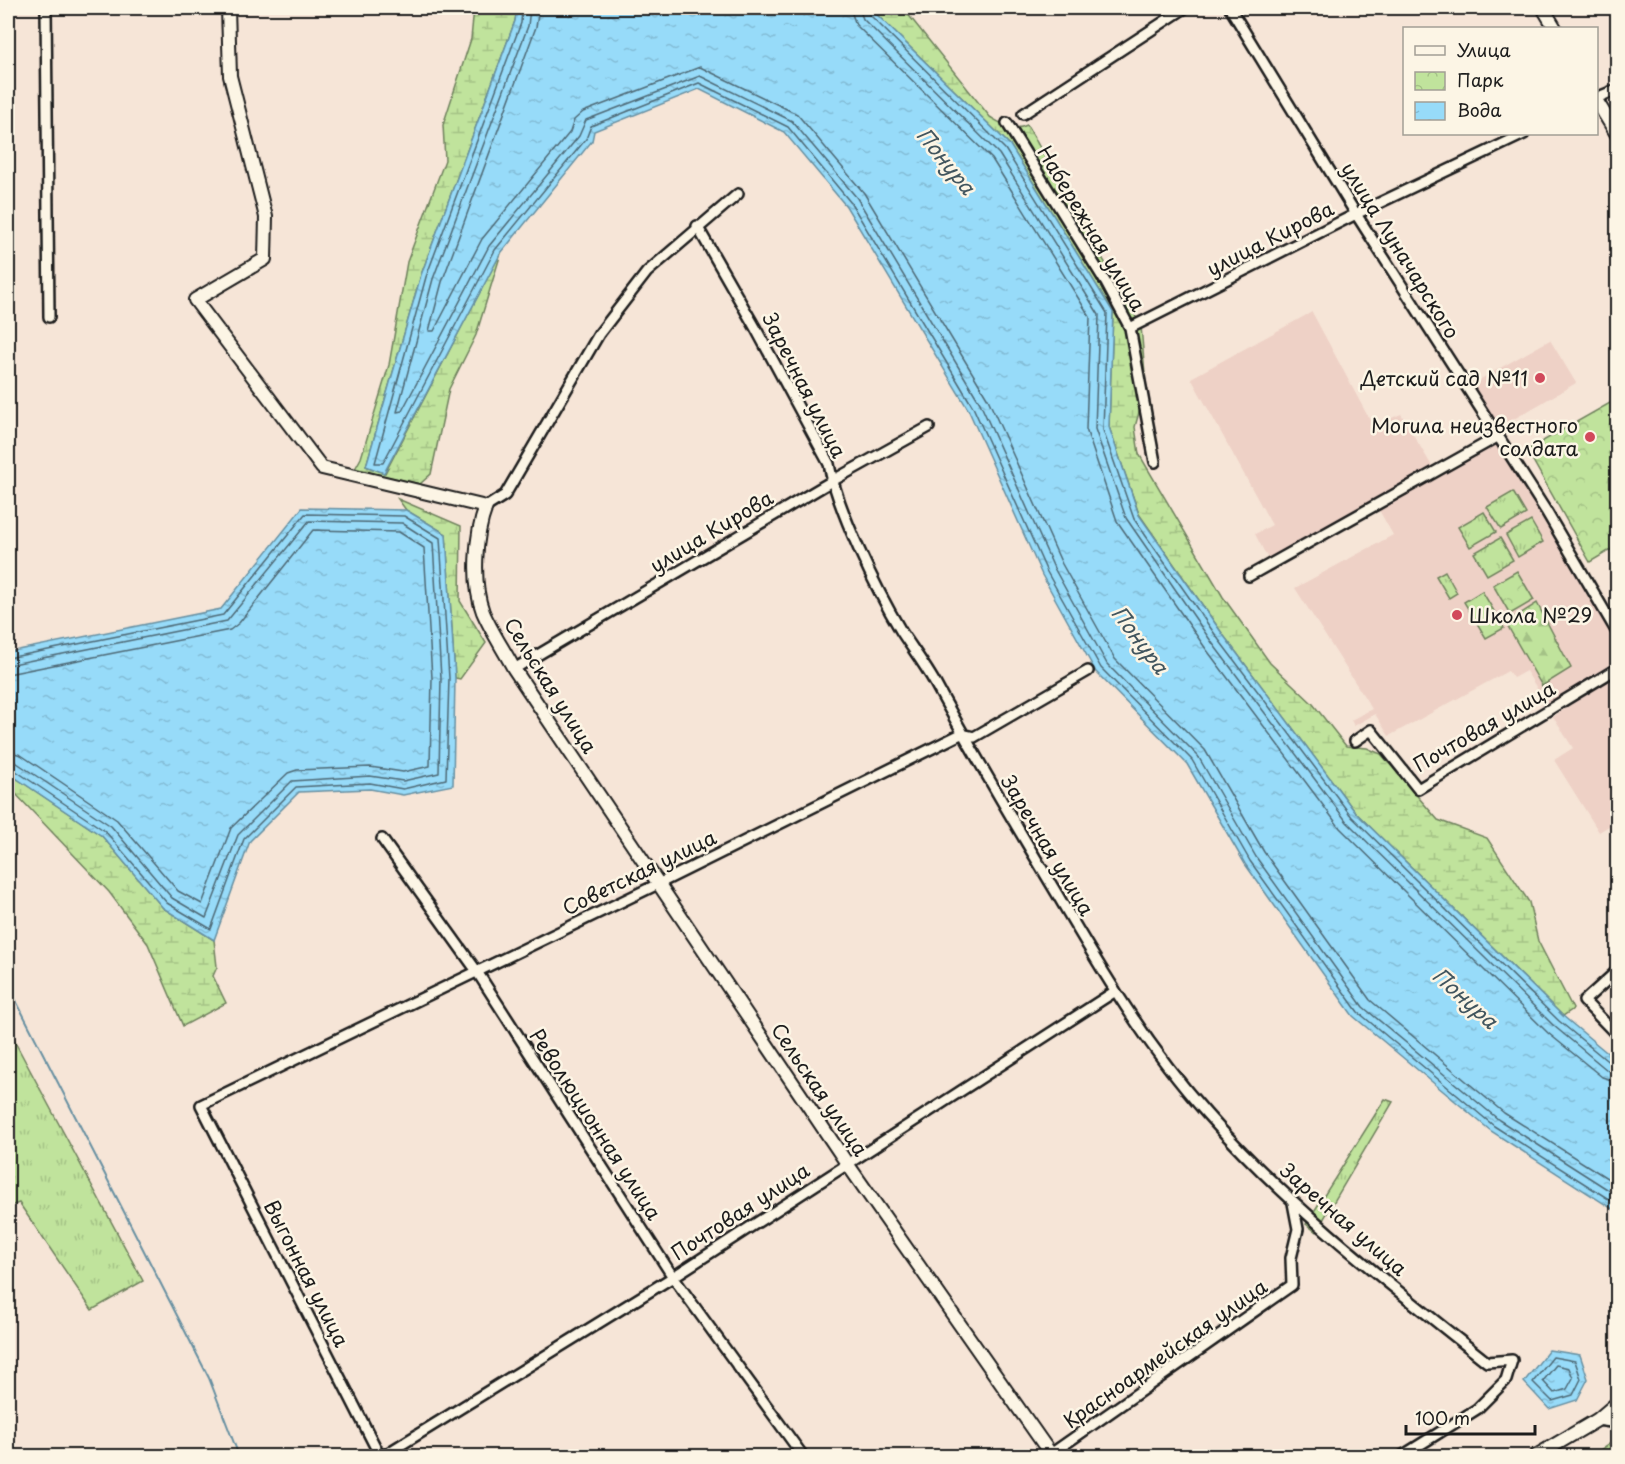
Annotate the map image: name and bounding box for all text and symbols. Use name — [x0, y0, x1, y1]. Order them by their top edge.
legend — [1403, 27, 1598, 135]
text: Улица — [1457, 36, 1511, 63]
text: Парк — [1457, 66, 1504, 93]
text: Вода — [1457, 96, 1502, 123]
water label: Понура — [910, 119, 985, 201]
street label: Набережная улица — [1031, 139, 1154, 317]
street label: улица Луначарского — [1334, 156, 1468, 344]
street label: улица Кирова — [1201, 193, 1339, 283]
street label: Заречная улица — [755, 307, 855, 463]
place label: Детский сад №11 — [1360, 363, 1528, 393]
marker: Детский сад №11 — [1533, 371, 1547, 385]
place label: Могила неизвестного солдата — [1371, 410, 1578, 463]
marker: Могила неизвестного солдата — [1583, 430, 1597, 444]
street label: улица Кирова — [644, 482, 779, 580]
water label: Понура — [1105, 598, 1178, 681]
place label: Школа №29 — [1469, 600, 1592, 630]
marker: Школа №29 — [1450, 608, 1464, 622]
street label: Сельская улица — [497, 611, 605, 759]
street label: Почтовая улица — [1407, 673, 1561, 779]
street label: Заречная улица — [994, 769, 1102, 921]
street label: Советская улица — [557, 822, 721, 922]
water label: Понура — [1426, 959, 1507, 1036]
street label: Сельская улица — [764, 1016, 876, 1162]
street label: Революционная улица — [523, 1022, 669, 1226]
street label: Почтовая улица — [665, 1155, 816, 1267]
street label: Заречная улица — [1274, 1155, 1414, 1283]
street label: Выгонная улица — [257, 1194, 357, 1352]
street label: Красноармейская улица — [1057, 1271, 1273, 1435]
scale bar — [1406, 1398, 1535, 1436]
text: 100 m — [1415, 1404, 1470, 1431]

